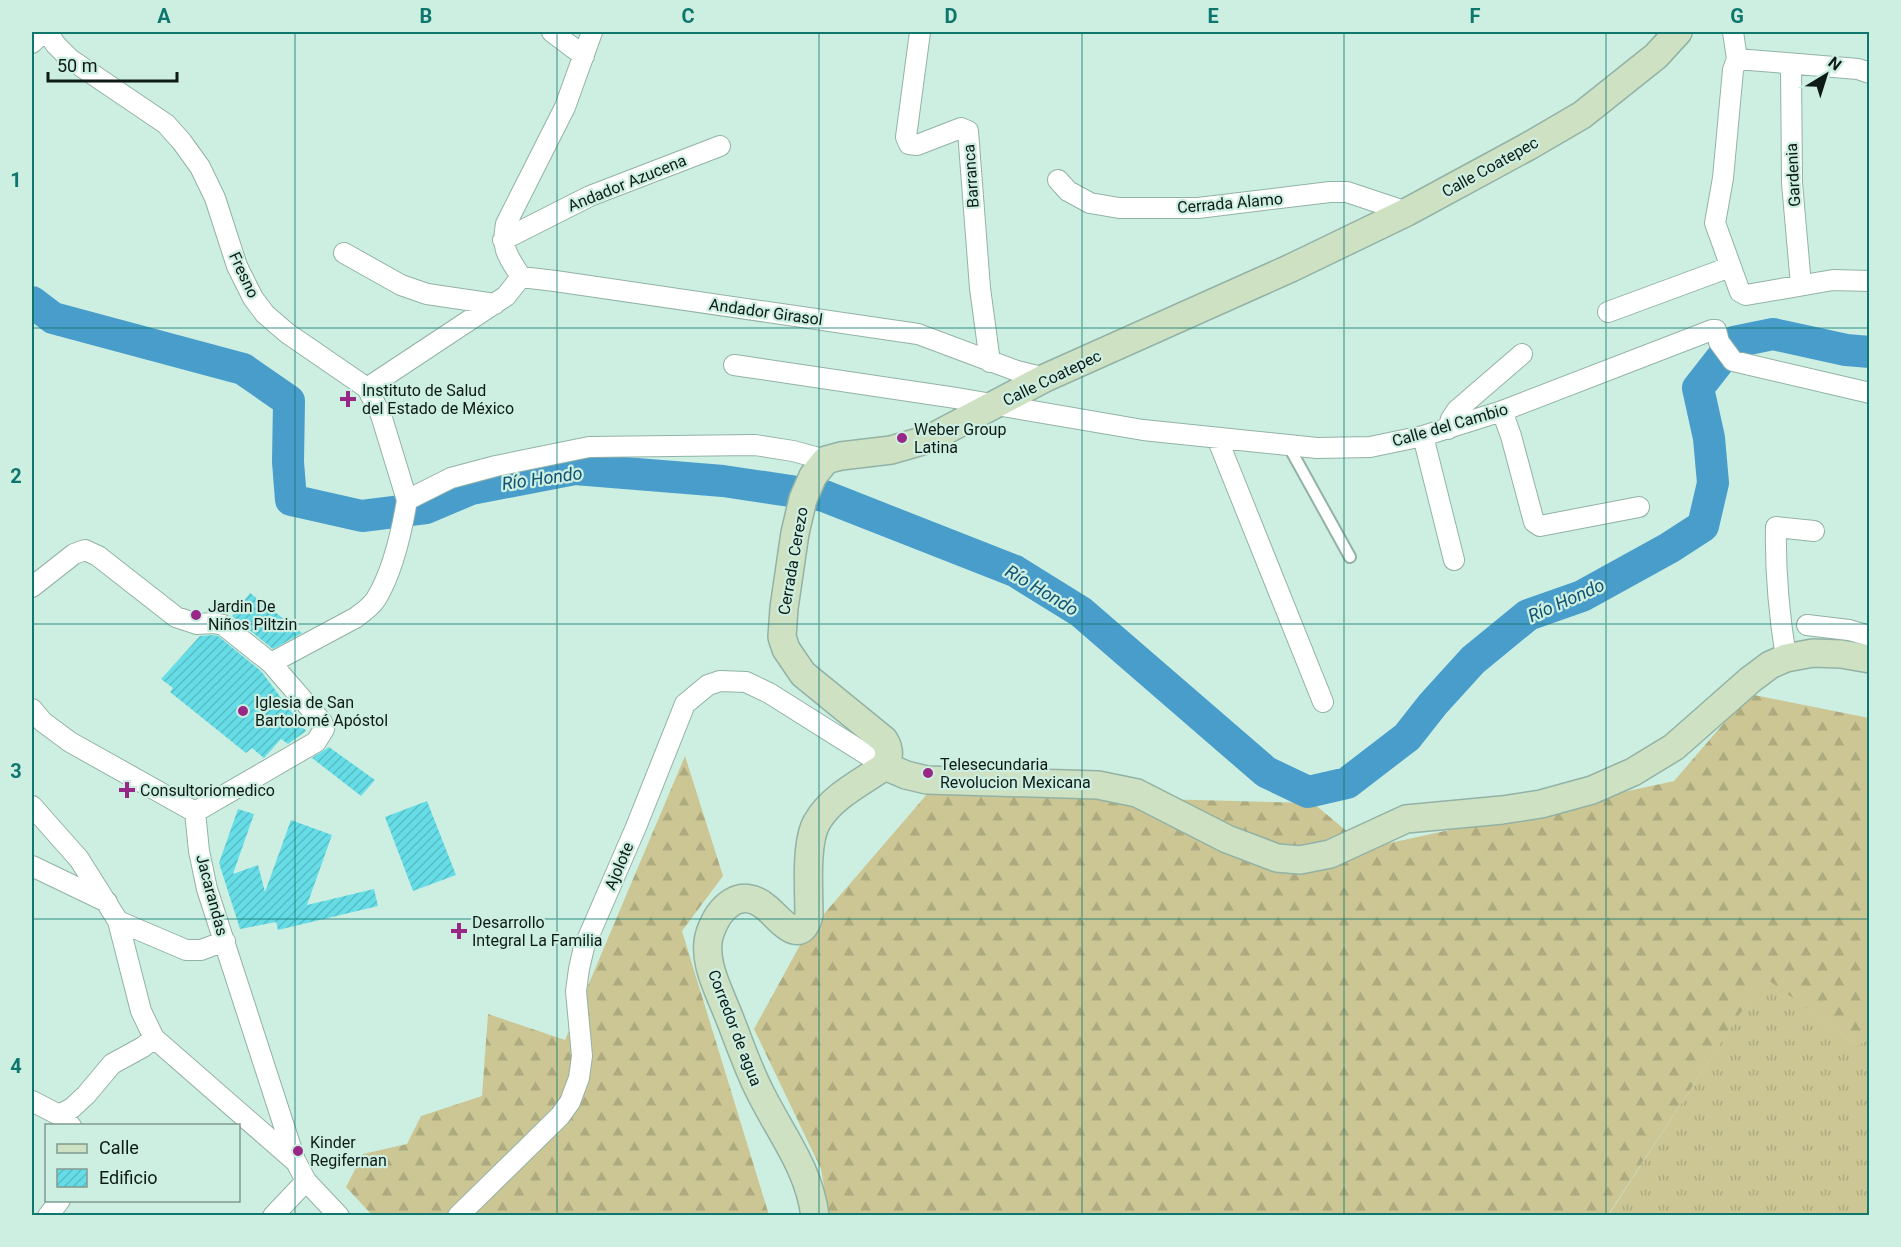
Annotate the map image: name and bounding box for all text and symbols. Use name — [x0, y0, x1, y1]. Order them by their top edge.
text: A — [157, 4, 171, 28]
text: B — [420, 4, 432, 28]
text: C — [681, 4, 695, 28]
text: D — [945, 4, 958, 28]
text: E — [1207, 4, 1219, 28]
text: F — [1470, 4, 1481, 28]
text: G — [1730, 4, 1744, 28]
scale bar — [48, 45, 177, 83]
north arrow — [1796, 45, 1856, 105]
text: N — [1825, 53, 1845, 75]
text: 50 m — [57, 55, 97, 76]
street label: Calle Coatepec — [1439, 133, 1541, 201]
street label: Gardenia — [1782, 143, 1804, 207]
street label: Barranca — [959, 144, 983, 208]
street label: Andador Azucena — [565, 151, 689, 215]
text: 1 — [10, 168, 22, 192]
street label: Cerrada Alamo — [1176, 189, 1284, 217]
street label: Fresno — [225, 249, 263, 301]
street label: Andador Girasol — [708, 295, 824, 329]
street label: Calle Coatepec — [1000, 346, 1104, 410]
place label: Instituto de Salud del Estado de México — [362, 381, 514, 418]
marker: Instituto de Salud del Estado de México — [339, 390, 357, 408]
street label: Calle del Cambio — [1390, 399, 1510, 451]
place label: Weber Group Latina — [914, 420, 1006, 457]
marker: Weber Group Latina — [895, 431, 909, 445]
water label: Río Hondo — [500, 462, 584, 494]
text: 2 — [10, 464, 22, 488]
street label: Cerrada Cerezo — [774, 505, 812, 617]
water label: Río Hondo — [1002, 560, 1082, 620]
water label: Río Hondo — [1525, 574, 1607, 626]
place label: Jardin De Niños Piltzin — [208, 597, 297, 634]
marker: Jardin De Niños Piltzin — [189, 608, 203, 622]
place label: Iglesia de San Bartolomé Apóstol — [255, 693, 388, 730]
marker: Iglesia de San Bartolomé Apóstol — [236, 704, 250, 718]
place label: Telesecundaria Revolucion Mexicana — [940, 755, 1091, 792]
text: 3 — [10, 759, 22, 783]
marker: Telesecundaria Revolucion Mexicana — [921, 766, 935, 780]
marker: Consultoriomedico — [118, 781, 136, 799]
place label: Consultoriomedico — [140, 781, 275, 800]
street label: Ajolote — [600, 839, 638, 893]
street label: Jacarandas — [192, 852, 232, 938]
place label: Desarrollo Integral La Familia — [472, 913, 603, 950]
marker: Desarrollo Integral La Familia — [450, 922, 468, 940]
street label: Corredor de agua — [704, 967, 766, 1089]
text: 4 — [10, 1054, 22, 1078]
legend — [45, 1124, 240, 1202]
place label: Kinder Regifernan — [310, 1133, 387, 1170]
text: Calle — [99, 1137, 139, 1158]
marker: Kinder Regifernan — [291, 1144, 305, 1158]
text: Edificio — [99, 1167, 158, 1188]

